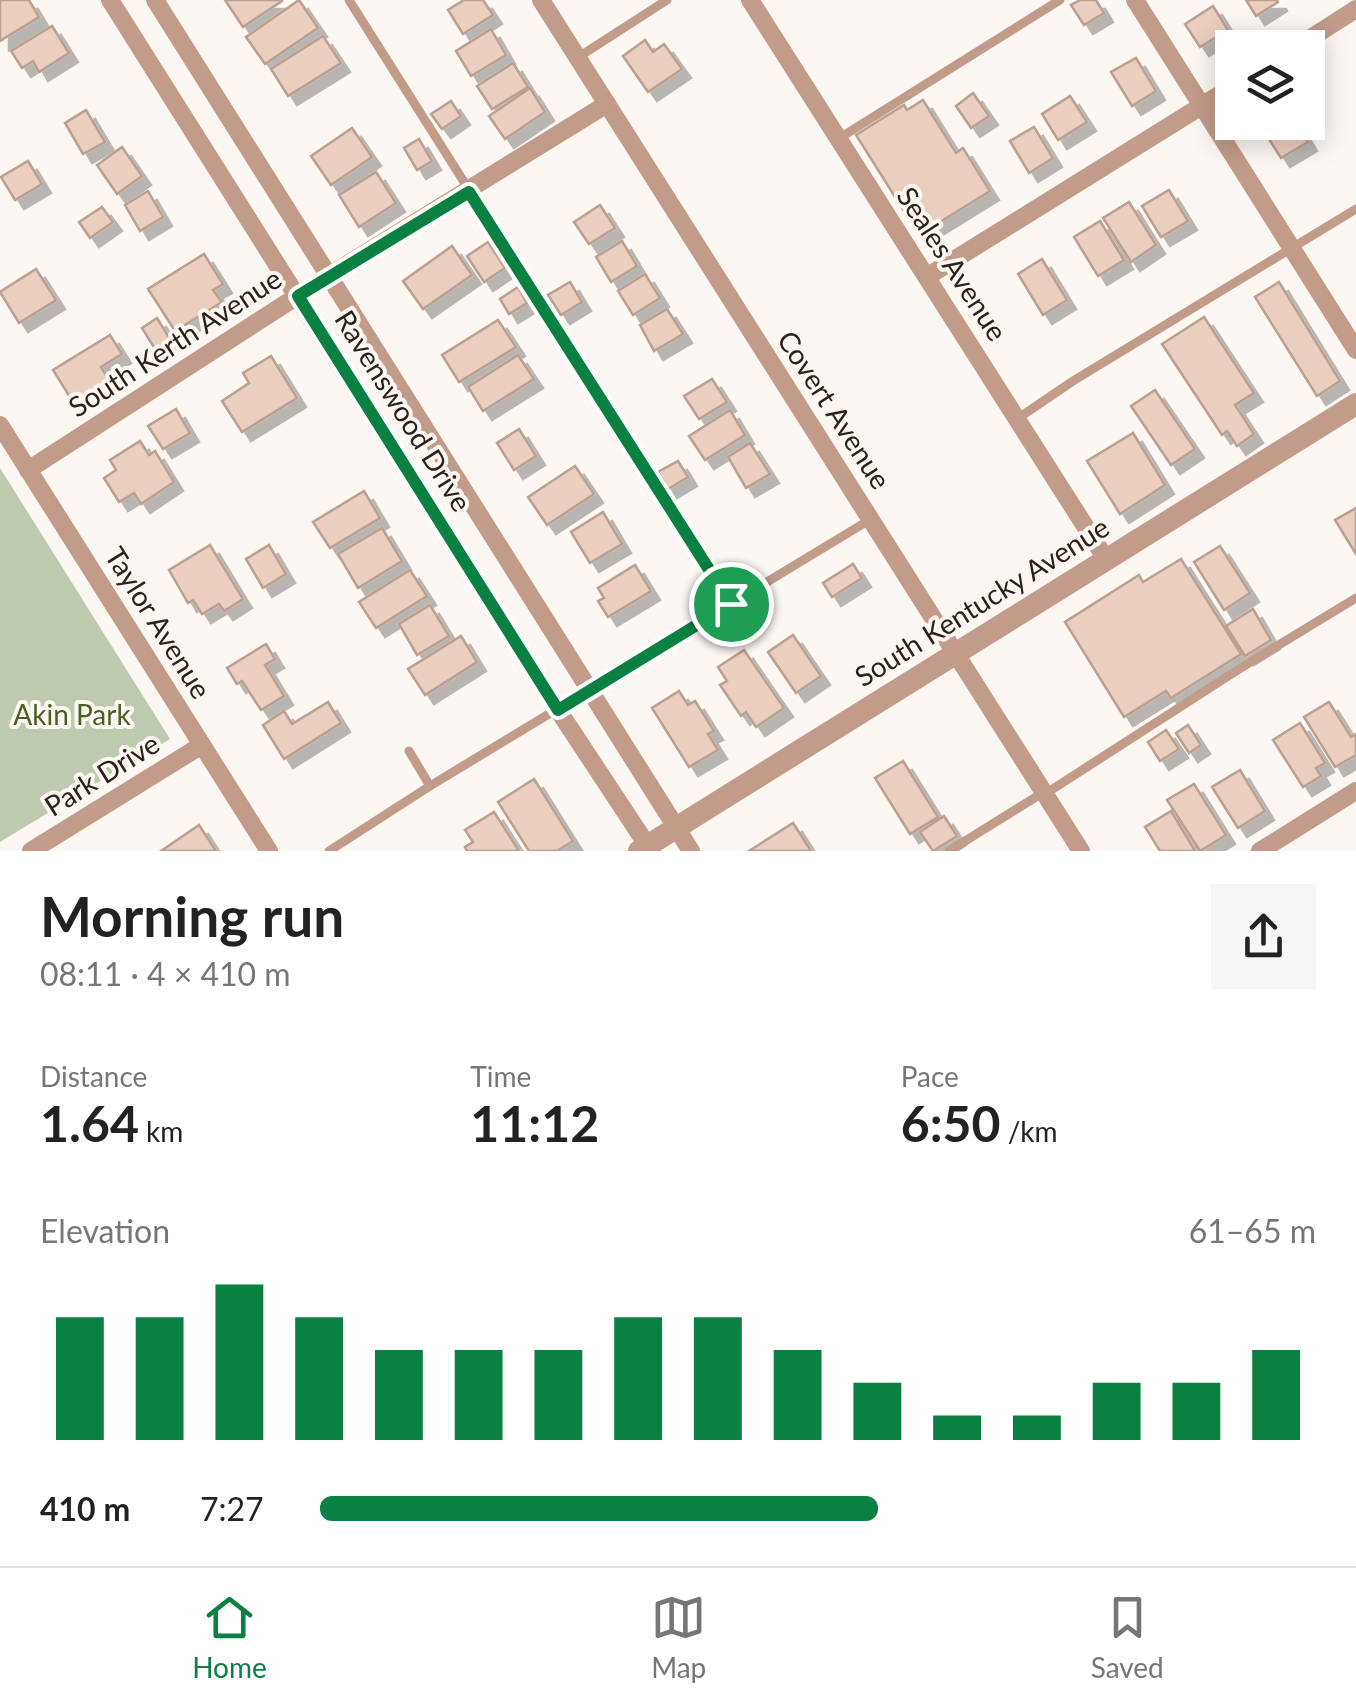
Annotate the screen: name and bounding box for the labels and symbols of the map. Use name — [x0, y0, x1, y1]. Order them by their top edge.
street label: Seales Avenue — [891, 180, 1015, 347]
street label: South Kerth Avenue — [62, 261, 287, 424]
street label: Ravenswood Drive — [328, 304, 479, 517]
street label: Covert Avenue — [771, 324, 899, 495]
street label: South Kentucky Avenue — [848, 509, 1115, 693]
street label: Taylor Avenue — [99, 540, 219, 705]
pin — [689, 562, 774, 647]
park label: Akin Park — [13, 697, 131, 731]
street label: Park Drive — [38, 726, 165, 823]

